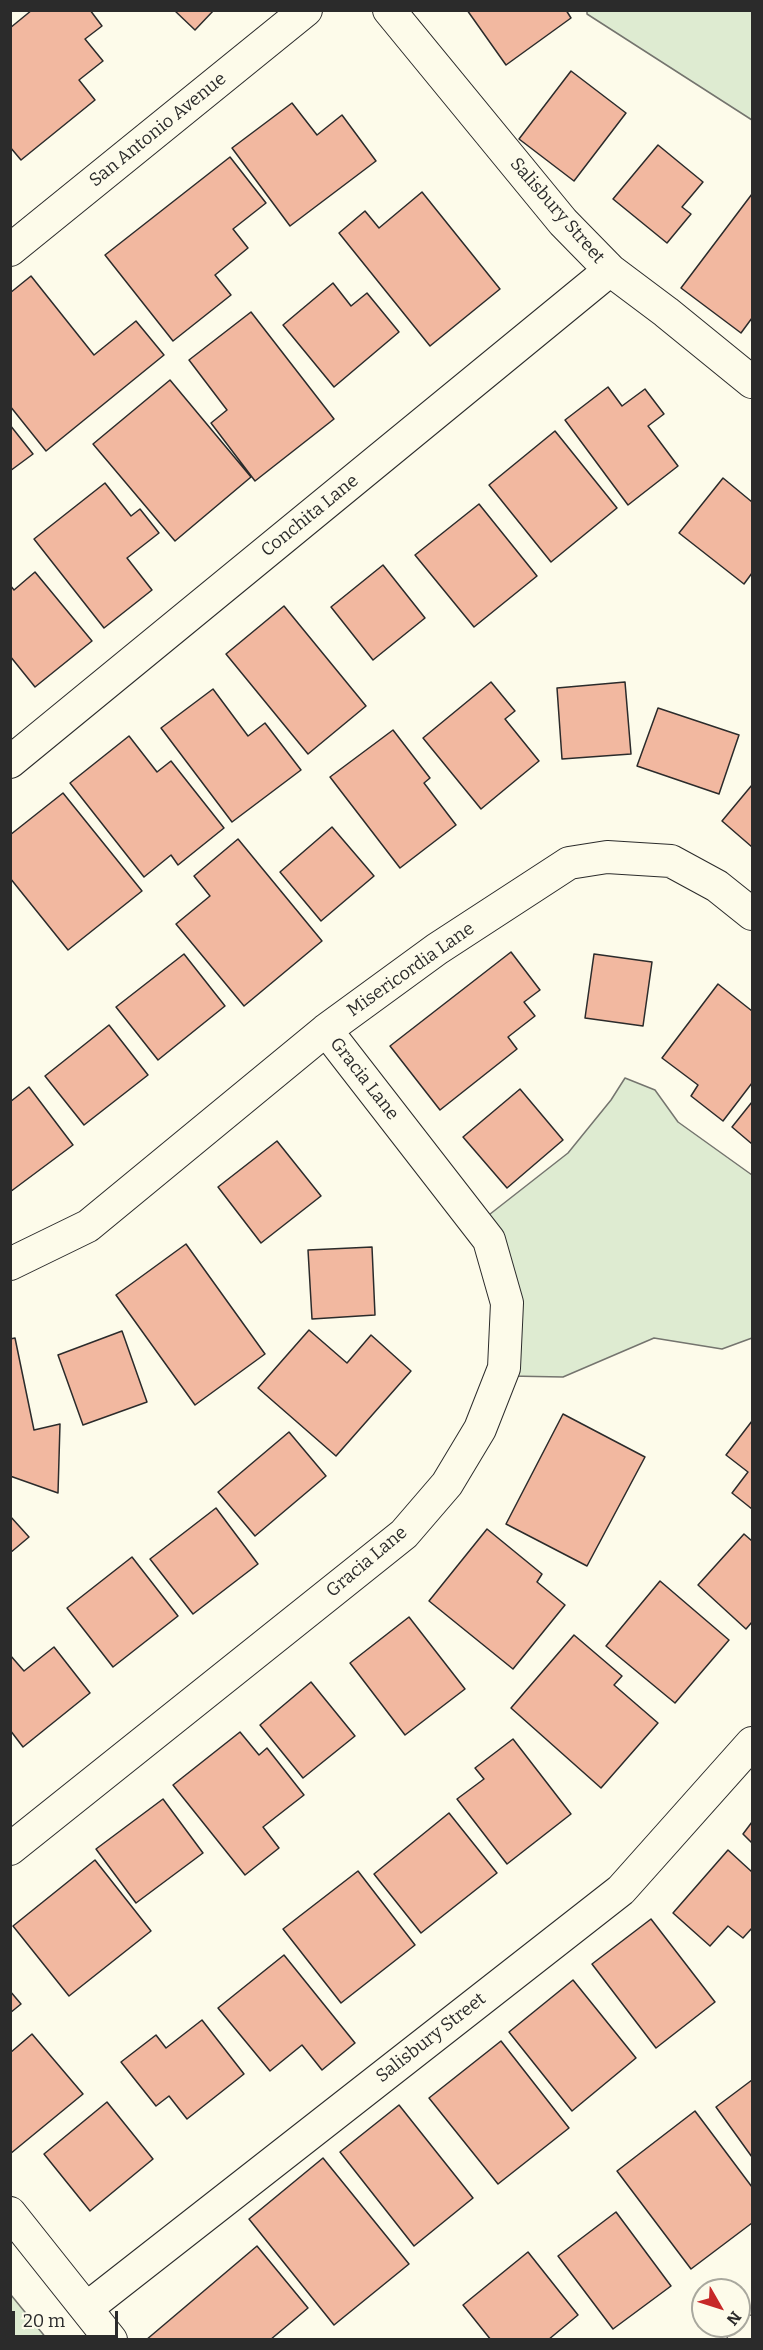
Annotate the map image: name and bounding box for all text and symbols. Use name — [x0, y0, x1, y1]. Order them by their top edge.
street label: San Antonio Avenue — [85, 68, 231, 192]
street label: Salisbury Street — [505, 154, 609, 268]
street label: Conchita Lane — [257, 470, 363, 562]
street label: Misericordia Lane — [343, 918, 479, 1022]
street label: Gracia Lane — [325, 1033, 403, 1125]
street label: Gracia Lane — [322, 1522, 412, 1602]
street label: Salisbury Street — [372, 1989, 490, 2087]
north arrow — [691, 2278, 751, 2338]
scale bar — [15, 2299, 122, 2337]
text: N — [723, 2308, 745, 2329]
text: 20 m — [23, 2310, 65, 2332]

